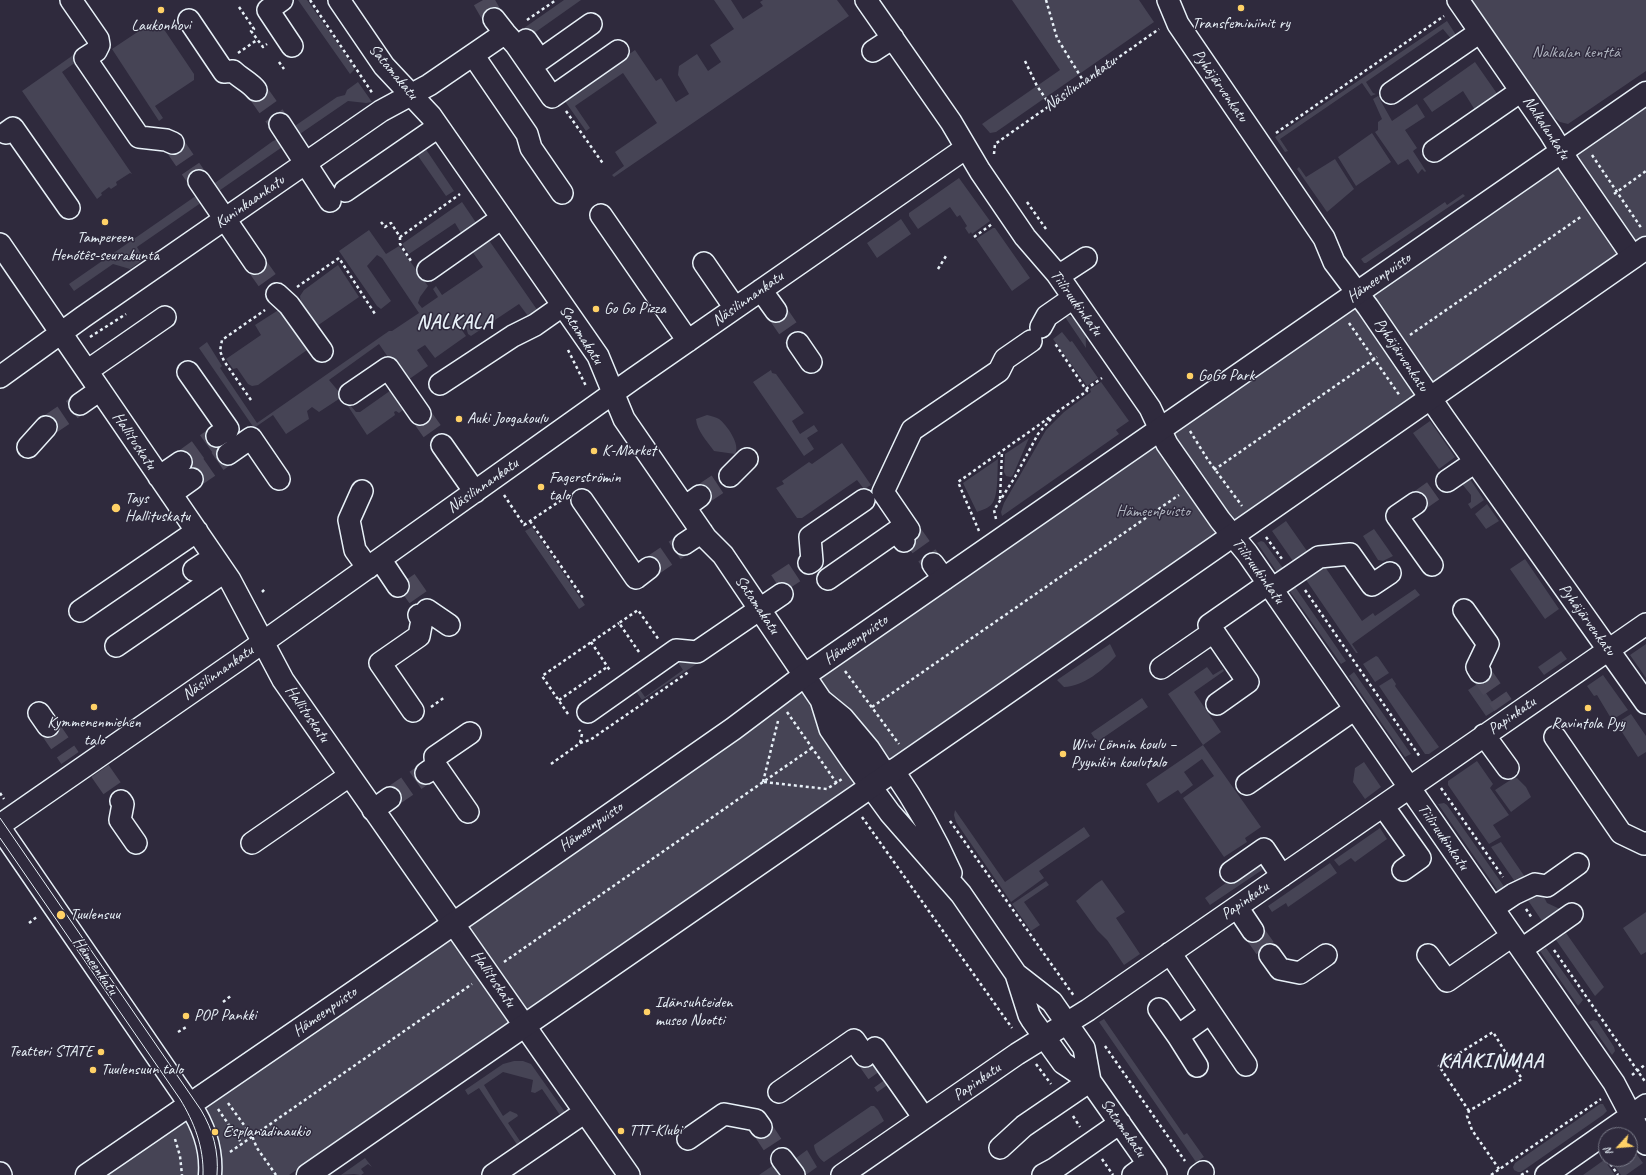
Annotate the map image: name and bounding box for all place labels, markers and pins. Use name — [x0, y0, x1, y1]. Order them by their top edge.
marker: Transfeminiinit ry — [1236, 3, 1246, 13]
marker: Laukonhovi — [156, 5, 166, 15]
place label: Transfeminiinit ry — [1192, 14, 1290, 34]
place label: Laukonhovi — [131, 16, 191, 36]
marker: Tampereen Henótês-seurakunta — [100, 217, 110, 227]
place label: Tampereen Henótês-seurakunta — [51, 228, 159, 266]
place label: Go Go Pizza — [604, 299, 666, 319]
marker: Go Go Pizza — [591, 304, 601, 314]
place label: GoGo Park — [1198, 366, 1254, 386]
marker: GoGo Park — [1185, 371, 1195, 381]
place label: Auki Joogakoulu — [467, 409, 548, 429]
marker: Auki Joogakoulu — [454, 414, 464, 424]
place label: K-Market — [602, 441, 656, 461]
marker: K-Market — [589, 446, 599, 456]
place label: Fagerströmin talo — [549, 468, 621, 506]
marker: Fagerströmin talo — [536, 482, 546, 492]
place label: Tays Hallituskatu — [125, 489, 190, 527]
marker: Tays Hallituskatu — [110, 502, 122, 514]
marker: Kymmenenmiehen talo — [89, 702, 99, 712]
marker: Ravintola Pyy — [1583, 703, 1593, 713]
place label: Kymmenenmiehen talo — [47, 713, 141, 751]
place label: Ravintola Pyy — [1551, 714, 1625, 734]
place label: Wivi Lönnin koulu – Pyynikin koulutalo — [1071, 735, 1176, 773]
marker: Wivi Lönnin koulu – Pyynikin koulutalo — [1058, 749, 1068, 759]
place label: Tuulensuu — [70, 905, 120, 925]
marker: Tuulensuu — [55, 909, 67, 921]
place label: Idänsuhteiden museo Nootti — [655, 993, 733, 1031]
place label: POP Pankki — [194, 1006, 256, 1026]
marker: Idänsuhteiden museo Nootti — [642, 1007, 652, 1017]
marker: POP Pankki — [181, 1011, 191, 1021]
place label: Teatteri STATE — [9, 1042, 93, 1062]
marker: Teatteri STATE — [96, 1047, 106, 1057]
place label: Tuulensuun talo — [101, 1060, 183, 1080]
marker: Tuulensuun talo — [88, 1065, 98, 1075]
place label: TTT-Klubi — [629, 1121, 682, 1141]
place label: Esplanadinaukio — [223, 1122, 310, 1142]
marker: TTT-Klubi — [616, 1126, 626, 1136]
marker: Esplanadinaukio — [210, 1127, 220, 1137]

